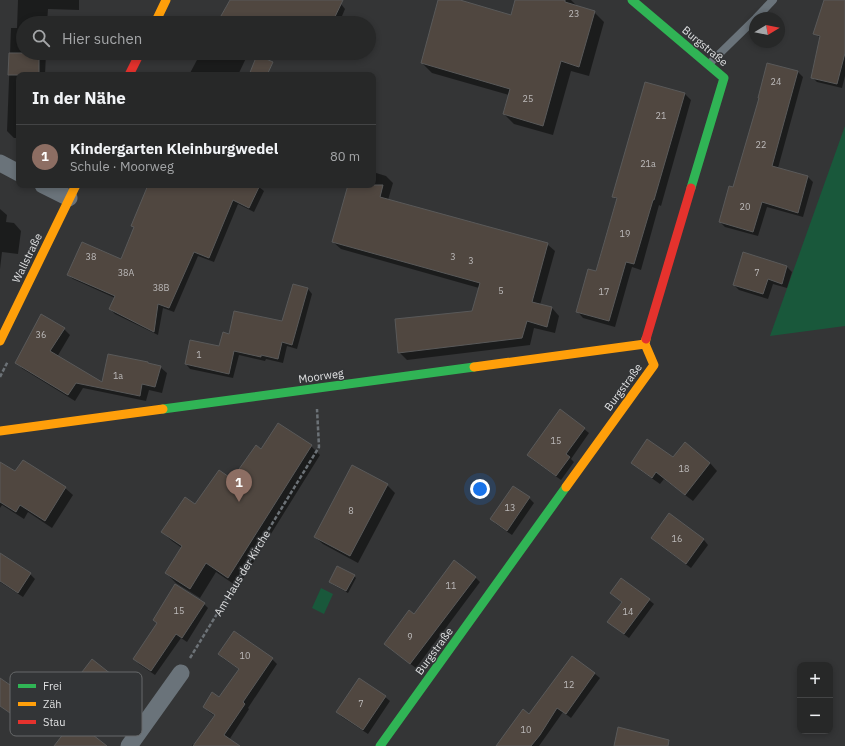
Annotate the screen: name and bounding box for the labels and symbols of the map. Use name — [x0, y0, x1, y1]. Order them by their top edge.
house number: 23 — [569, 8, 579, 19]
north arrow — [749, 12, 785, 48]
street label: Burgstraße — [679, 23, 731, 69]
house number: 24 — [771, 76, 781, 87]
house number: 25 — [523, 93, 533, 104]
house number: 21 — [656, 110, 666, 121]
house number: 22 — [756, 139, 766, 150]
house number: 21a — [640, 158, 656, 169]
house number: 20 — [740, 201, 750, 212]
house number: 19 — [620, 228, 630, 239]
street label: Wallstraße — [9, 231, 45, 285]
house number: 38 — [86, 251, 96, 262]
house number: 3 — [450, 251, 456, 262]
house number: 3 — [468, 255, 474, 266]
house number: 38A — [118, 267, 135, 278]
house number: 7 — [754, 267, 760, 278]
house number: 38B — [153, 282, 169, 293]
house number: 5 — [498, 285, 504, 296]
house number: 17 — [599, 286, 609, 297]
house number: 36 — [36, 329, 46, 340]
house number: 1 — [196, 349, 202, 360]
street label: Burgstraße — [601, 361, 645, 413]
street label: Moorweg — [297, 366, 345, 386]
house number: 1a — [113, 370, 123, 381]
house number: 15 — [551, 435, 561, 446]
house number: 18 — [679, 463, 689, 474]
pin: 1 — [226, 469, 252, 502]
your location — [470, 479, 490, 499]
house number: 13 — [505, 502, 515, 513]
house number: 8 — [348, 505, 354, 516]
street label: Am Haus der Kirche — [211, 528, 273, 618]
house number: 16 — [672, 533, 682, 544]
house number: 11 — [446, 580, 456, 591]
house number: 15 — [174, 605, 184, 616]
house number: 14 — [623, 606, 633, 617]
street label: Burgstraße — [412, 625, 456, 677]
house number: 9 — [407, 631, 413, 642]
house number: 10 — [240, 650, 250, 661]
legend — [10, 672, 142, 736]
text: Frei — [43, 679, 62, 693]
house number: 12 — [564, 679, 574, 690]
text: Zäh — [43, 697, 62, 711]
house number: 7 — [358, 698, 364, 709]
text: Stau — [43, 715, 65, 729]
house number: 10 — [521, 724, 531, 735]

